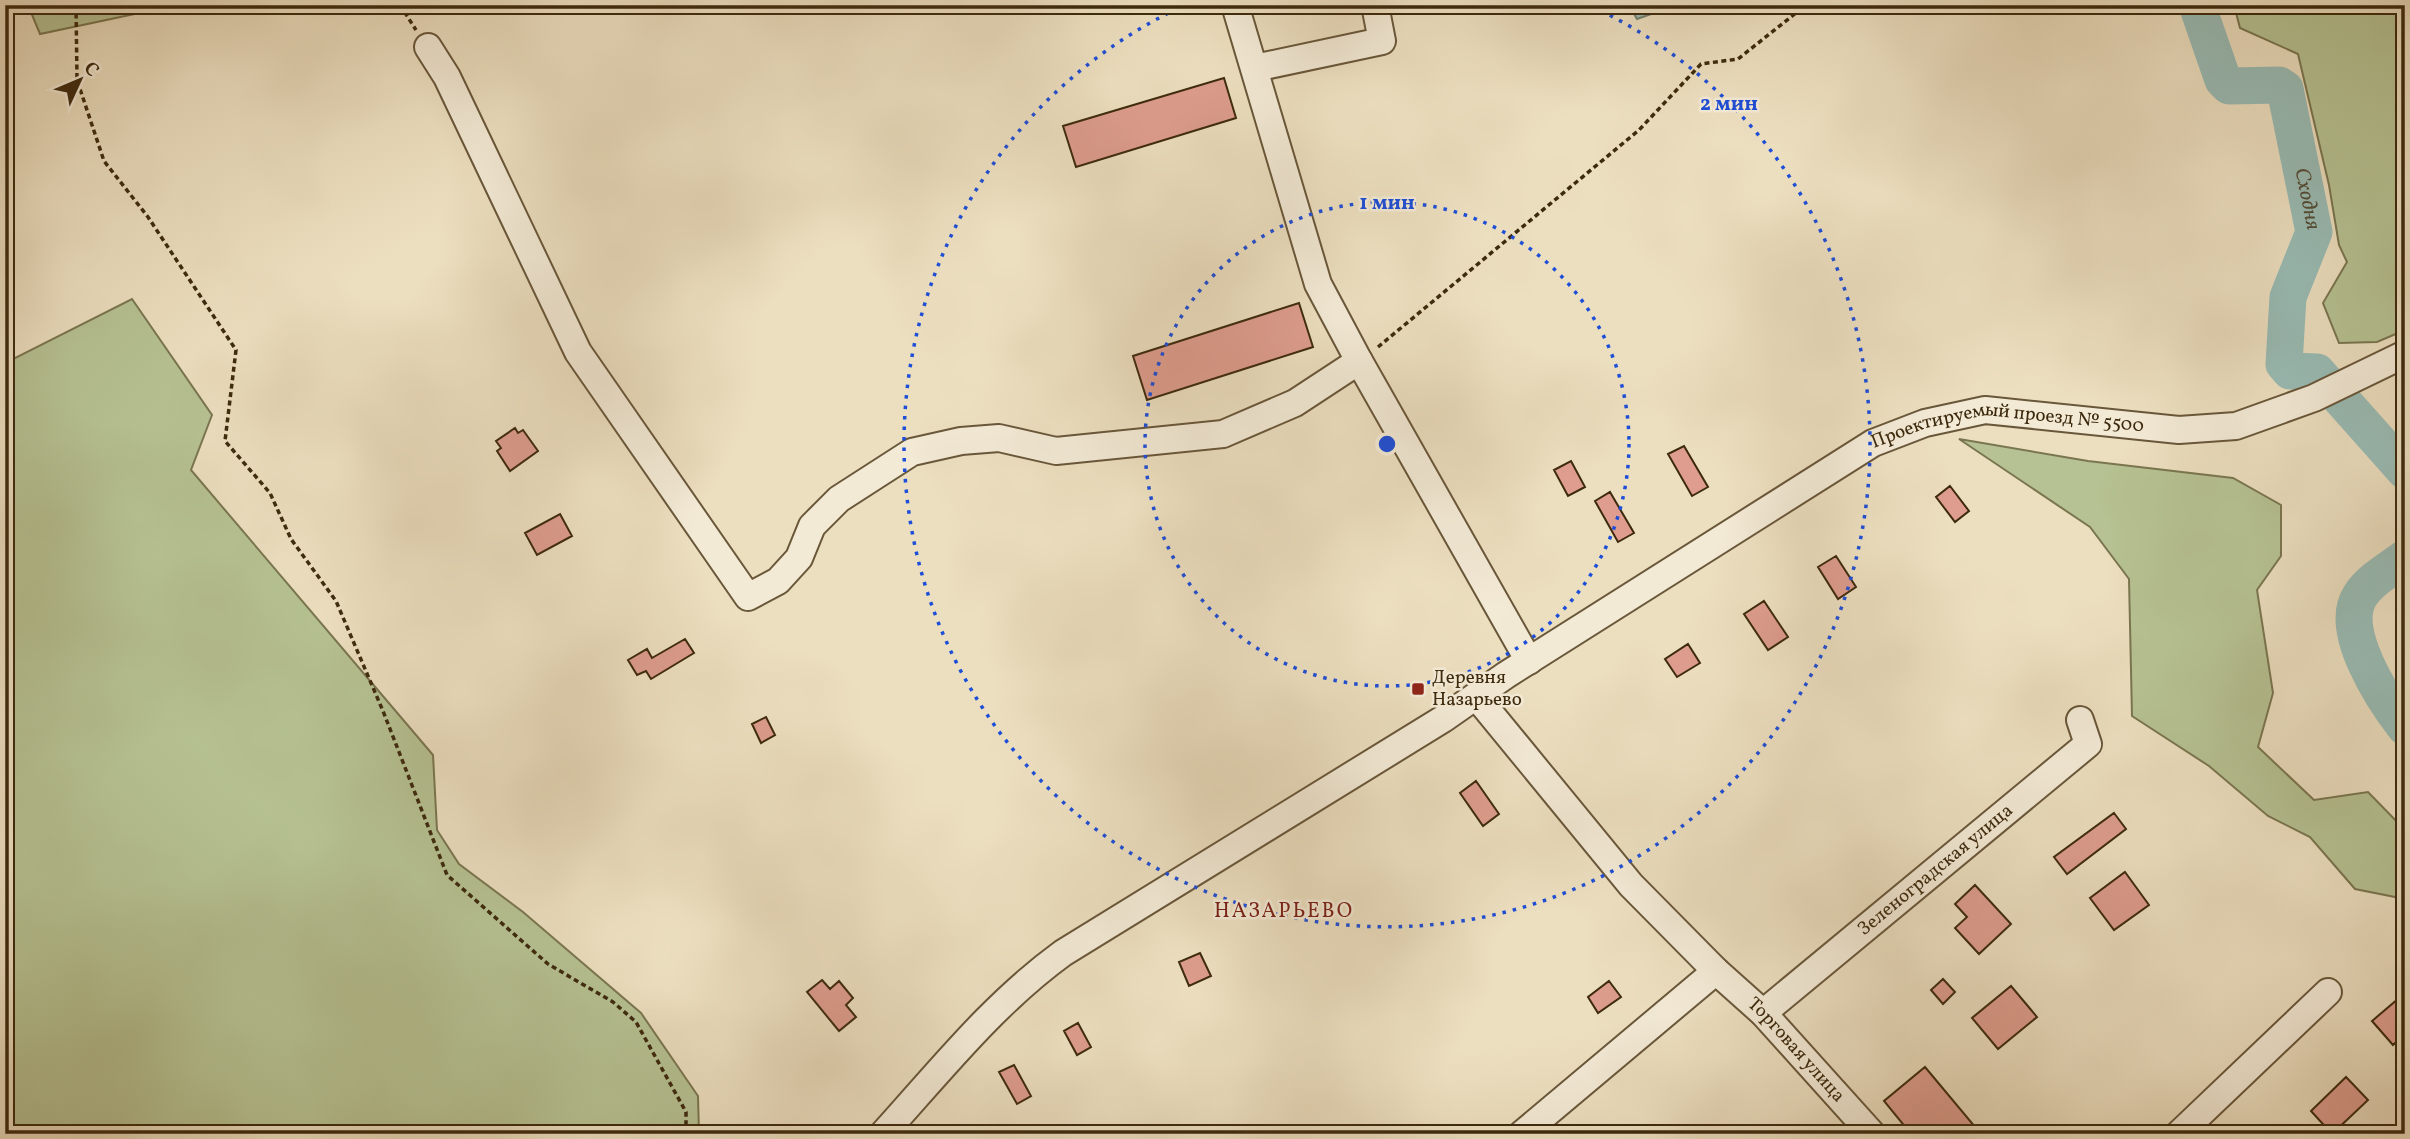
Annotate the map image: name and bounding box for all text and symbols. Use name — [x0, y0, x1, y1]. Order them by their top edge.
north arrow — [46, 46, 116, 116]
text: С — [77, 56, 104, 83]
text: 2 мин — [1700, 90, 1758, 119]
water label: Сходня — [2287, 165, 2328, 232]
text: 1 мин — [1359, 189, 1415, 218]
street label: Проектируемый проезд № 5500 — [1867, 397, 2145, 456]
centre of rings — [1375, 432, 1399, 456]
place label: Деревня Назарьево — [1432, 665, 1522, 713]
marker: Деревня Назарьево — [1410, 681, 1426, 697]
street label: Зеленоградская улица — [1852, 798, 2019, 942]
district label: НАЗАРЬЕВО — [1214, 897, 1354, 926]
street label: Торговая улица — [1741, 992, 1851, 1108]

